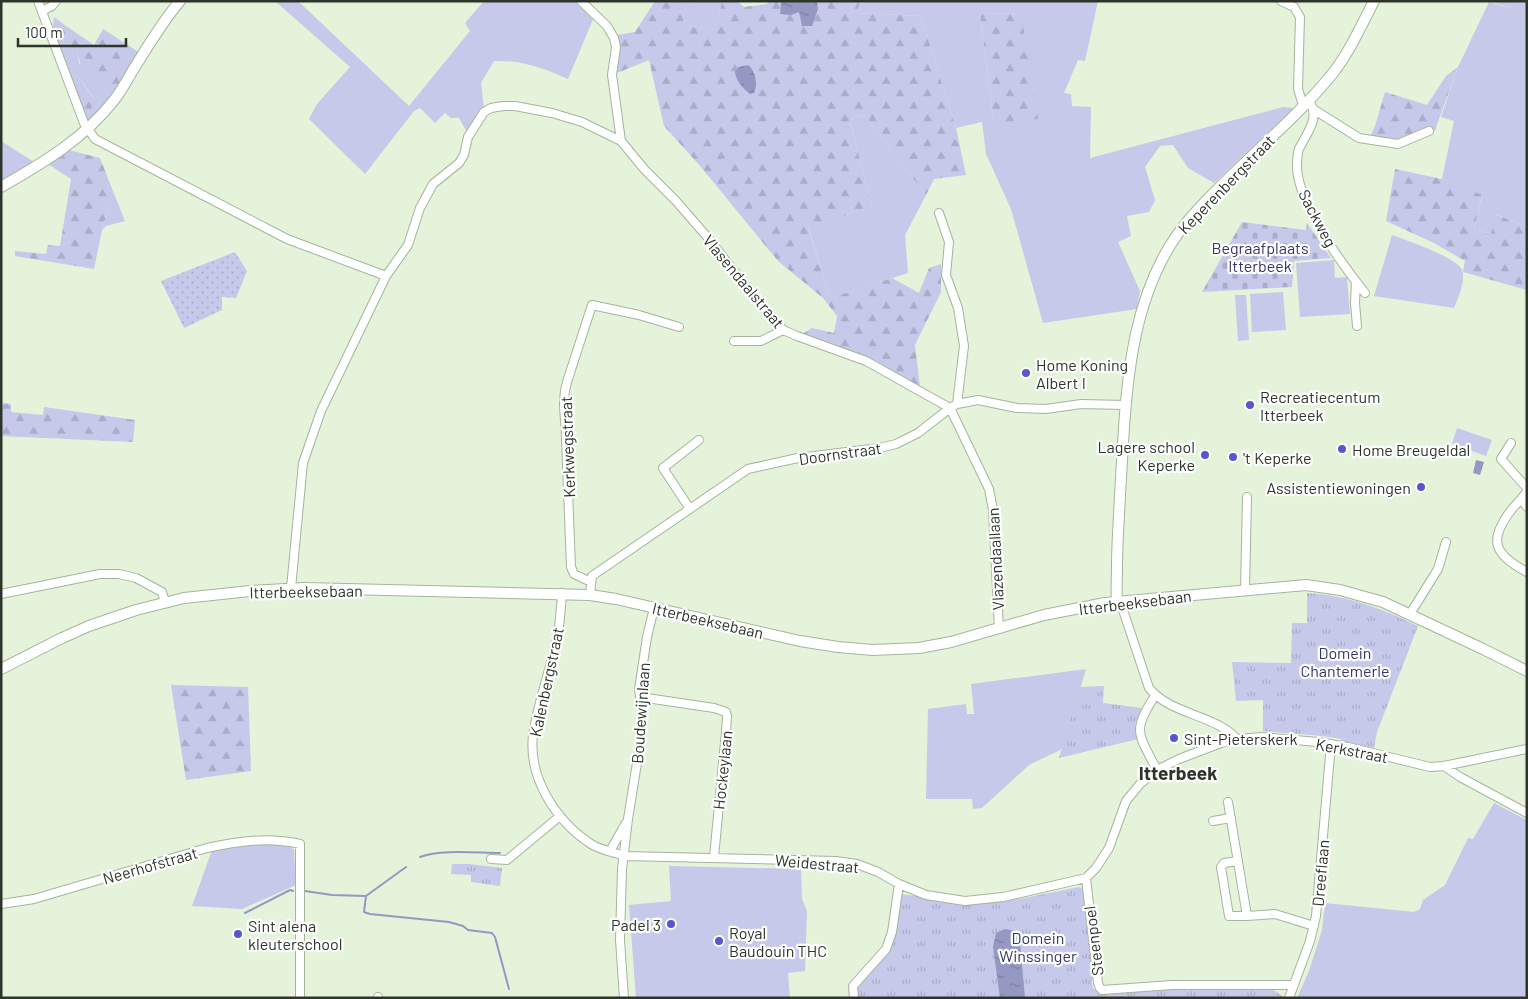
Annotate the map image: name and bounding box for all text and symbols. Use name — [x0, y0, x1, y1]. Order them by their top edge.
scale bar — [18, 15, 125, 47]
text: 100 m — [25, 23, 63, 41]
street label: Keperenbergstraat — [1174, 130, 1278, 238]
street label: Sackweg — [1295, 186, 1341, 250]
street label: Vlasendaalstraat — [699, 230, 789, 332]
park label: Begraafplaats Itterbeek — [1211, 238, 1309, 275]
place label: Home Koning Albert I — [1036, 355, 1128, 392]
marker: Home Koning Albert I — [1020, 367, 1032, 379]
place label: Recreatiecentum Itterbeek — [1260, 387, 1380, 424]
street label: Kerkwegstraat — [556, 396, 578, 498]
marker: Recreatiecentum Itterbeek — [1244, 399, 1256, 411]
place label: Lagere school Keperke — [1098, 437, 1195, 474]
street label: Doornstraat — [797, 438, 883, 468]
place label: Home Breugeldal — [1352, 440, 1470, 459]
marker: Home Breugeldal — [1336, 443, 1348, 455]
place label: 't Keperke — [1243, 448, 1312, 467]
marker: Lagere school Keperke — [1199, 449, 1211, 461]
marker: 't Keperke — [1227, 451, 1239, 463]
place label: Assistentiewoningen — [1266, 478, 1411, 497]
marker: Assistentiewoningen — [1415, 481, 1427, 493]
street label: Vlazendaallaan — [983, 507, 1007, 611]
street label: Itterbeeksebaan — [249, 581, 363, 601]
street label: Itterbeeksebaan — [1078, 586, 1192, 618]
street label: Itterbeeksebaan — [651, 598, 765, 642]
street label: Kalenbergstraat — [525, 626, 567, 738]
park label: Domein Chantemerle — [1301, 643, 1389, 680]
street label: Boudewijnlaan — [627, 662, 653, 764]
street label: Hockeylaan — [708, 729, 736, 811]
place label: Sint-Pieterskerk — [1184, 729, 1298, 748]
marker: Sint-Pieterskerk — [1168, 732, 1180, 744]
street label: Kerkstraat — [1314, 734, 1390, 766]
district label: Itterbeek — [1139, 761, 1217, 784]
street label: Dreeflaan — [1308, 839, 1332, 907]
street label: Neerhofstraat — [100, 842, 200, 888]
street label: Weidestraat — [774, 850, 860, 876]
street label: Steenpoel — [1079, 905, 1107, 977]
place label: Padel 3 — [611, 915, 661, 934]
place label: Sint alena kleuterschool — [248, 916, 342, 953]
marker: Padel 3 — [665, 918, 677, 930]
place label: Royal Baudouin THC — [729, 923, 827, 960]
marker: Sint alena kleuterschool — [232, 928, 244, 940]
park label: Domein Winssinger — [999, 928, 1077, 965]
marker: Royal Baudouin THC — [713, 935, 725, 947]

